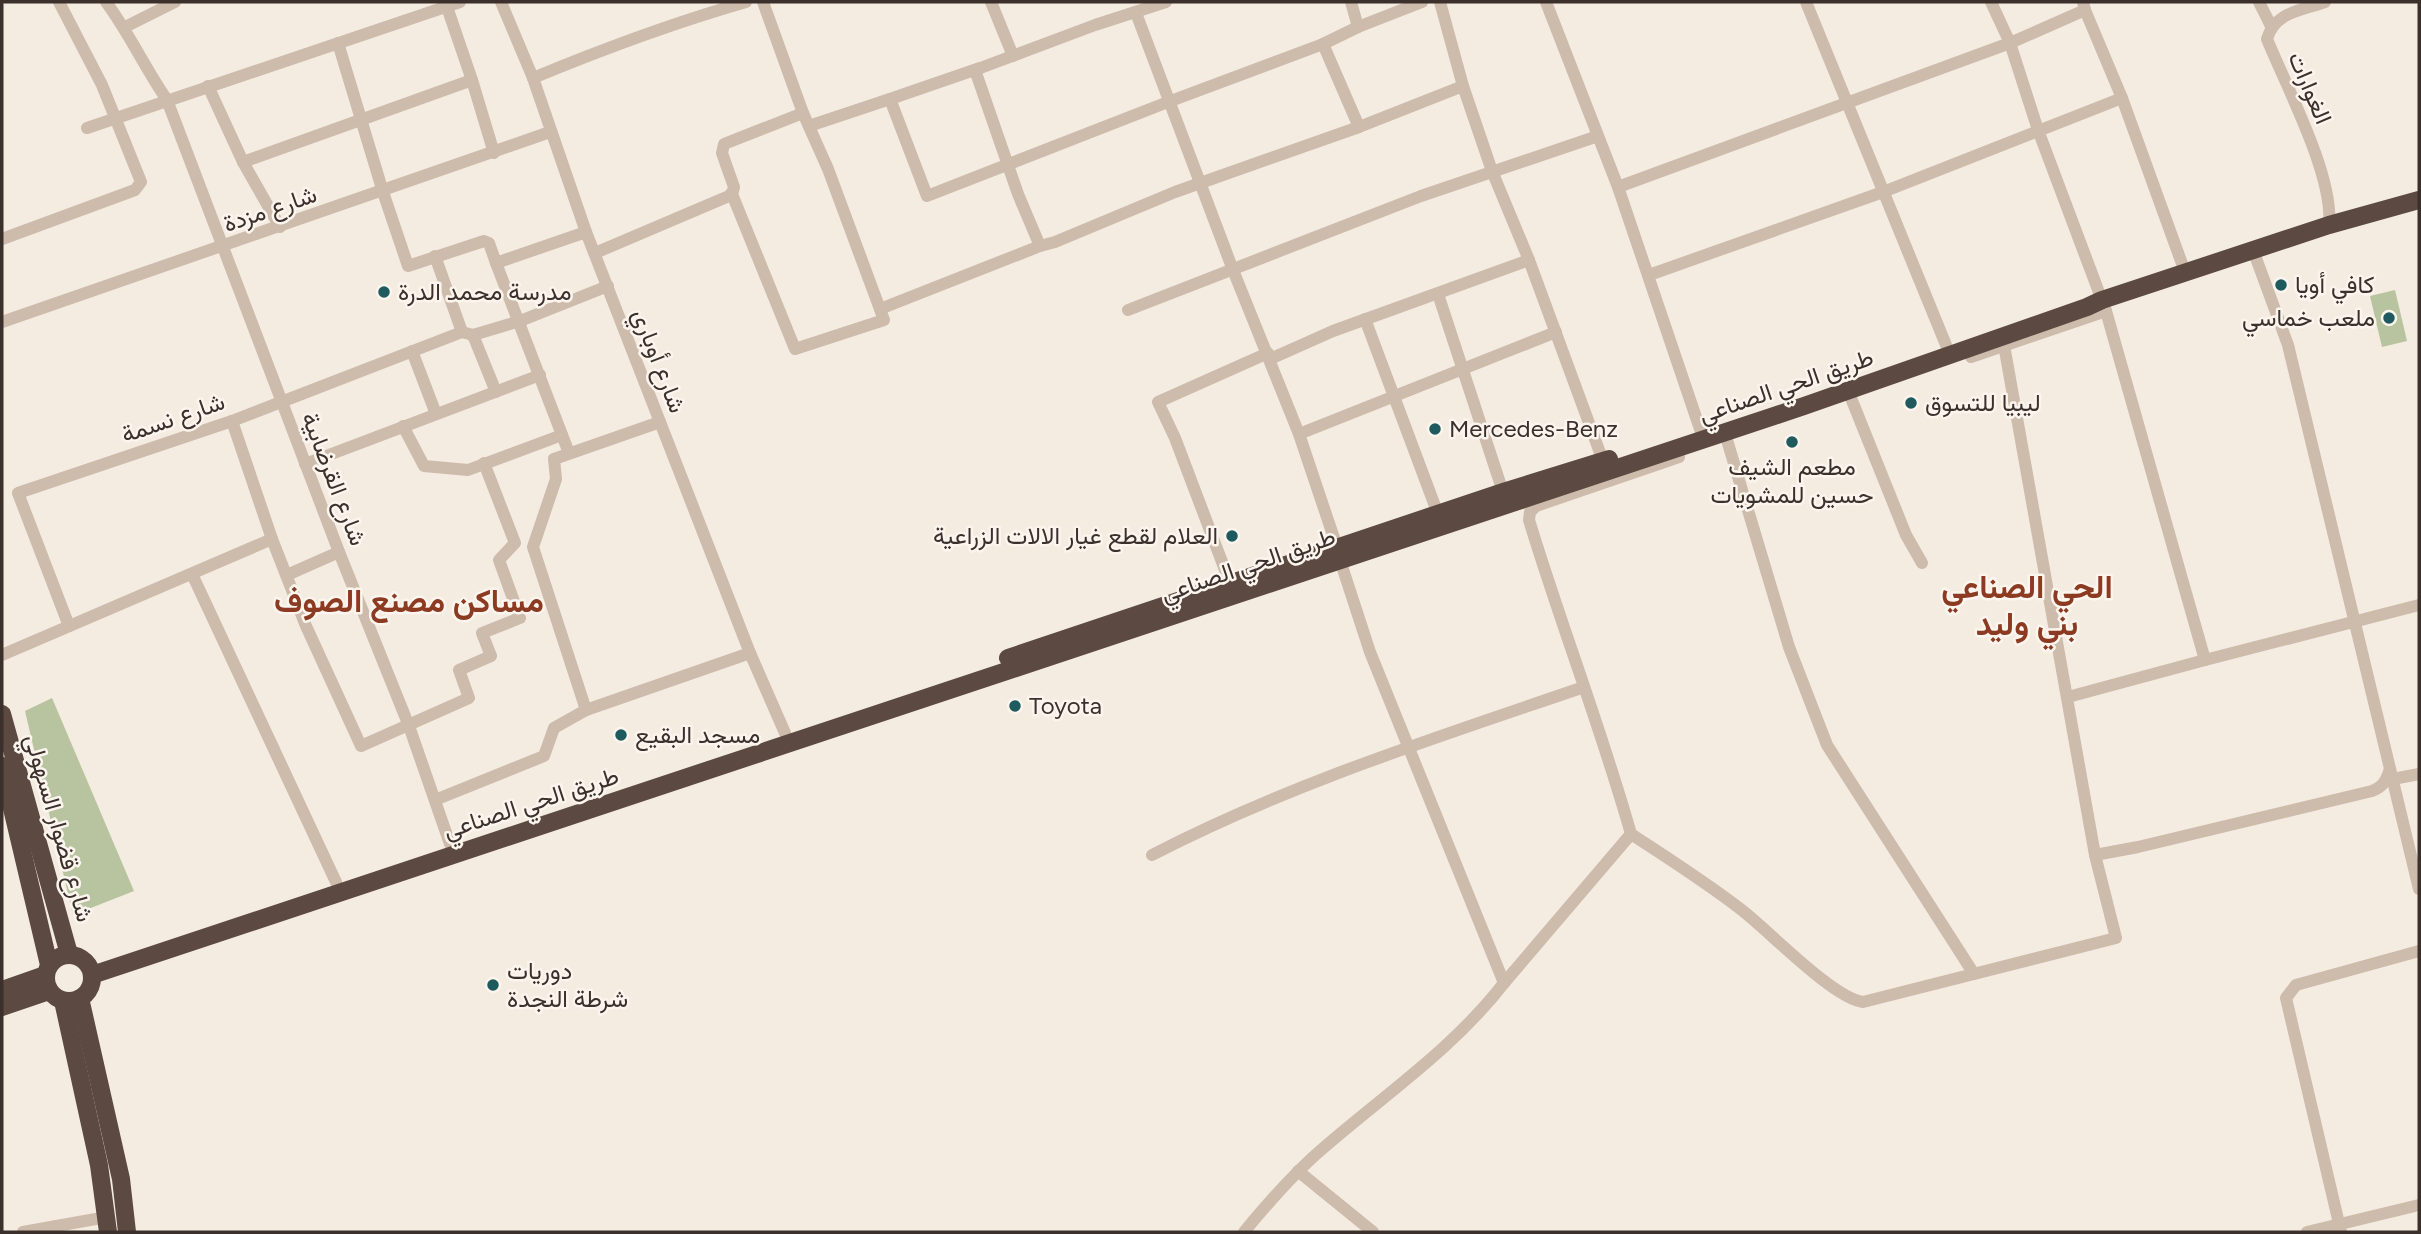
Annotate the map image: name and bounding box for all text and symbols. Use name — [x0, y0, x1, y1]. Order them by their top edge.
street label: الغوارات — [2281, 47, 2339, 129]
street label: شارع مزدة — [219, 179, 321, 240]
place label: كافي أويا — [2295, 270, 2374, 304]
place label: مدرسة محمد الدرة — [398, 277, 572, 307]
marker: كافي أويا — [2273, 277, 2289, 293]
marker: مدرسة محمد الدرة — [376, 284, 392, 300]
place label: ملعب خماسي — [2242, 303, 2375, 337]
street label: شارع أوباري — [622, 305, 693, 419]
marker: ملعب خماسي — [2381, 310, 2397, 326]
street label: طريق الحي الصناعي — [1695, 342, 1879, 434]
street label: شارع نسمة — [117, 386, 229, 451]
place label: ليبيا للتسوق — [1925, 388, 2041, 418]
marker: ليبيا للتسوق — [1903, 395, 1919, 411]
street label: شارع القرضابية — [294, 408, 373, 550]
place label: Mercedes-Benz — [1449, 414, 1618, 443]
marker: Mercedes-Benz — [1427, 421, 1443, 437]
marker: مطعم الشيف حسين للمشويات — [1784, 434, 1800, 450]
place label: مطعم الشيف حسين للمشويات — [1710, 452, 1874, 510]
place label: العلام لقطع غيار الالات الزراعية — [933, 521, 1218, 553]
street label: طريق الحي الصناعي — [1157, 521, 1341, 613]
marker: العلام لقطع غيار الالات الزراعية — [1224, 528, 1240, 544]
district label: الحي الصناعي بني وليد — [1941, 568, 2113, 651]
district label: مساكن مصنع الصوف — [274, 582, 544, 623]
place label: Toyota — [1029, 691, 1102, 720]
marker: Toyota — [1007, 698, 1023, 714]
place label: مسجد البقيع — [635, 720, 760, 752]
marker: مسجد البقيع — [613, 727, 629, 743]
street label: شارع قضوار السهولي — [14, 731, 100, 927]
street label: طريق الحي الصناعي — [439, 761, 624, 849]
place label: دوريات شرطة النجدة — [507, 956, 628, 1014]
marker: دوريات شرطة النجدة — [485, 977, 501, 993]

